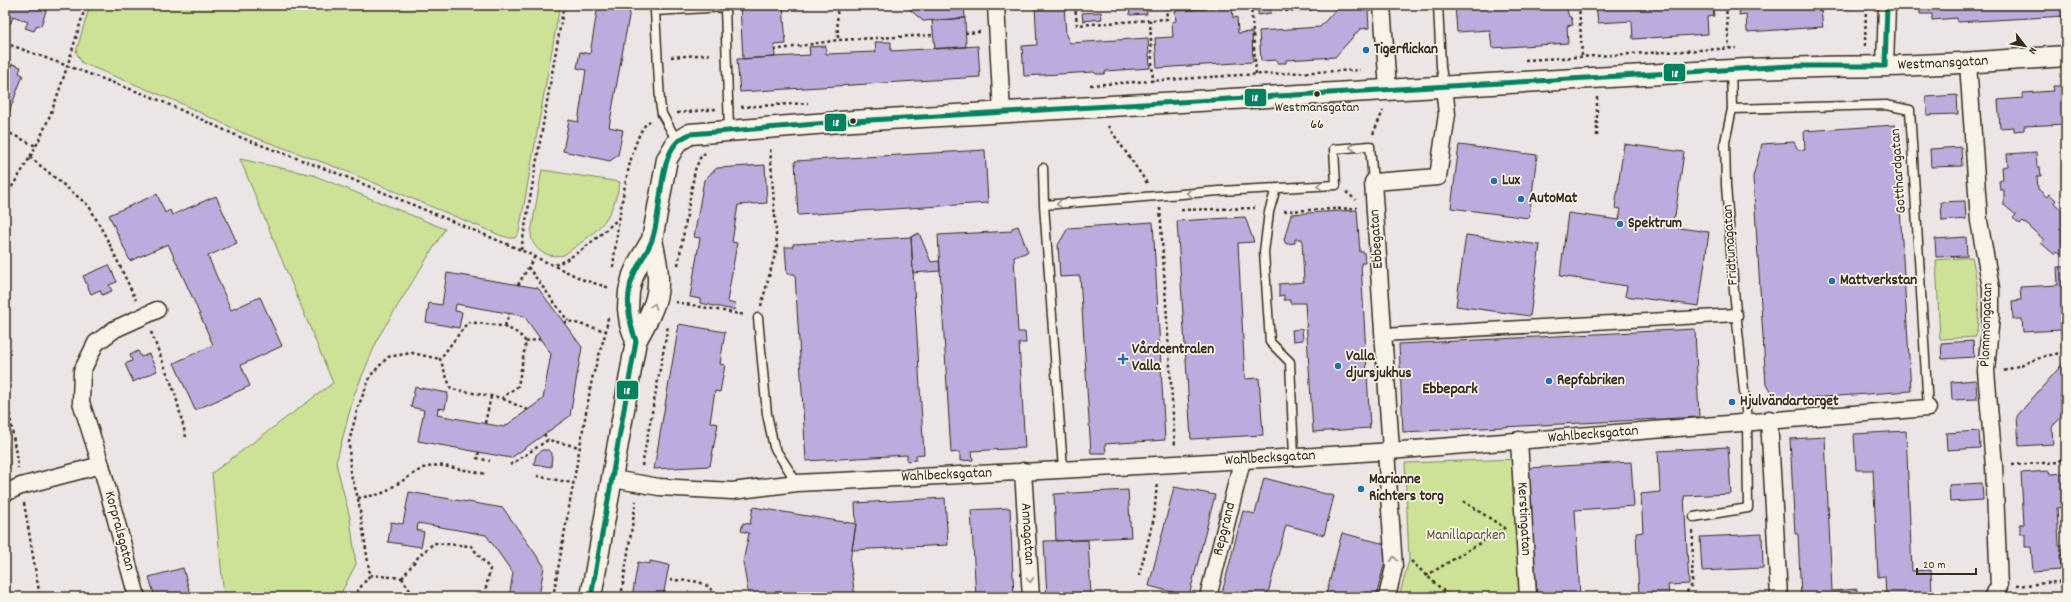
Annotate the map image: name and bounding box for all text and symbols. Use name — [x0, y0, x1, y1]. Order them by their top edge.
north arrow — [2005, 26, 2045, 66]
place label: Tigerflickan — [1374, 39, 1438, 61]
text: N — [2023, 44, 2040, 57]
marker: Tigerflickan — [1361, 45, 1371, 55]
street label: Westmansgatan — [1897, 50, 1989, 77]
line badge: 18 — [1663, 63, 1686, 82]
text: 18 — [1672, 67, 1679, 83]
line badge: 18 — [1244, 88, 1267, 107]
marker: Westmansgatan 66 — [1312, 89, 1322, 99]
text: 18 — [1252, 91, 1259, 107]
place label: Westmansgatan 66 — [1275, 98, 1359, 135]
line badge: 18 — [824, 113, 847, 132]
text: 18 — [833, 116, 840, 132]
unlabelled marker — [848, 116, 858, 126]
street label: Gotthardgatan — [1885, 128, 1913, 214]
one-way arrow — [1349, 143, 1355, 152]
place label: Lux — [1502, 170, 1521, 192]
marker: Lux — [1489, 176, 1499, 186]
one-way arrow — [1316, 181, 1322, 190]
place label: AutoMat — [1529, 188, 1578, 210]
one-way arrow — [1186, 189, 1192, 198]
marker: AutoMat — [1516, 194, 1526, 204]
one-way arrow — [1056, 199, 1063, 208]
street label: Fridtunagatan — [1717, 204, 1745, 286]
street label: Ebbegatan — [1364, 208, 1390, 269]
place label: Spektrum — [1628, 213, 1682, 235]
marker: Spektrum — [1615, 219, 1625, 229]
place label: Mattverkstan — [1840, 270, 1917, 292]
marker: Mattverkstan — [1827, 276, 1837, 286]
street label: Plommongatan — [1975, 282, 1999, 368]
one-way arrow — [650, 303, 658, 310]
place label: Vårdcentralen Valla — [1132, 339, 1214, 378]
place label: Valla djursjukhus — [1346, 346, 1412, 385]
marker: Vårdcentralen Valla — [1117, 353, 1129, 365]
marker: Valla djursjukhus — [1333, 361, 1343, 371]
place label: Repfabriken — [1557, 370, 1625, 392]
marker: Repfabriken — [1544, 376, 1554, 386]
district label: Ebbepark — [1422, 378, 1478, 401]
line badge: 18 — [616, 380, 639, 400]
text: 18 — [624, 384, 631, 400]
place label: Hjulvändartorget — [1740, 391, 1839, 413]
marker: Hjulvändartorget — [1727, 397, 1737, 407]
street label: Wahlbecksgatan — [1547, 420, 1639, 450]
street label: Wahlbecksgatan — [1224, 445, 1316, 472]
street label: Wahlbecksgatan — [901, 462, 993, 489]
place label: Marianne Richters torg — [1369, 469, 1444, 508]
street label: Kerstingatan — [1510, 481, 1537, 556]
marker: Marianne Richters torg — [1356, 484, 1366, 494]
street label: Korpralsgatan — [98, 489, 140, 573]
street label: Repgränd — [1208, 500, 1242, 558]
street label: Annagatan — [1014, 502, 1040, 566]
park label: Manillaparken — [1427, 525, 1506, 547]
scale bar — [1917, 550, 1976, 576]
one-way arrow — [1389, 556, 1398, 562]
text: 20 m — [1923, 557, 1946, 574]
one-way arrow — [1026, 577, 1034, 583]

